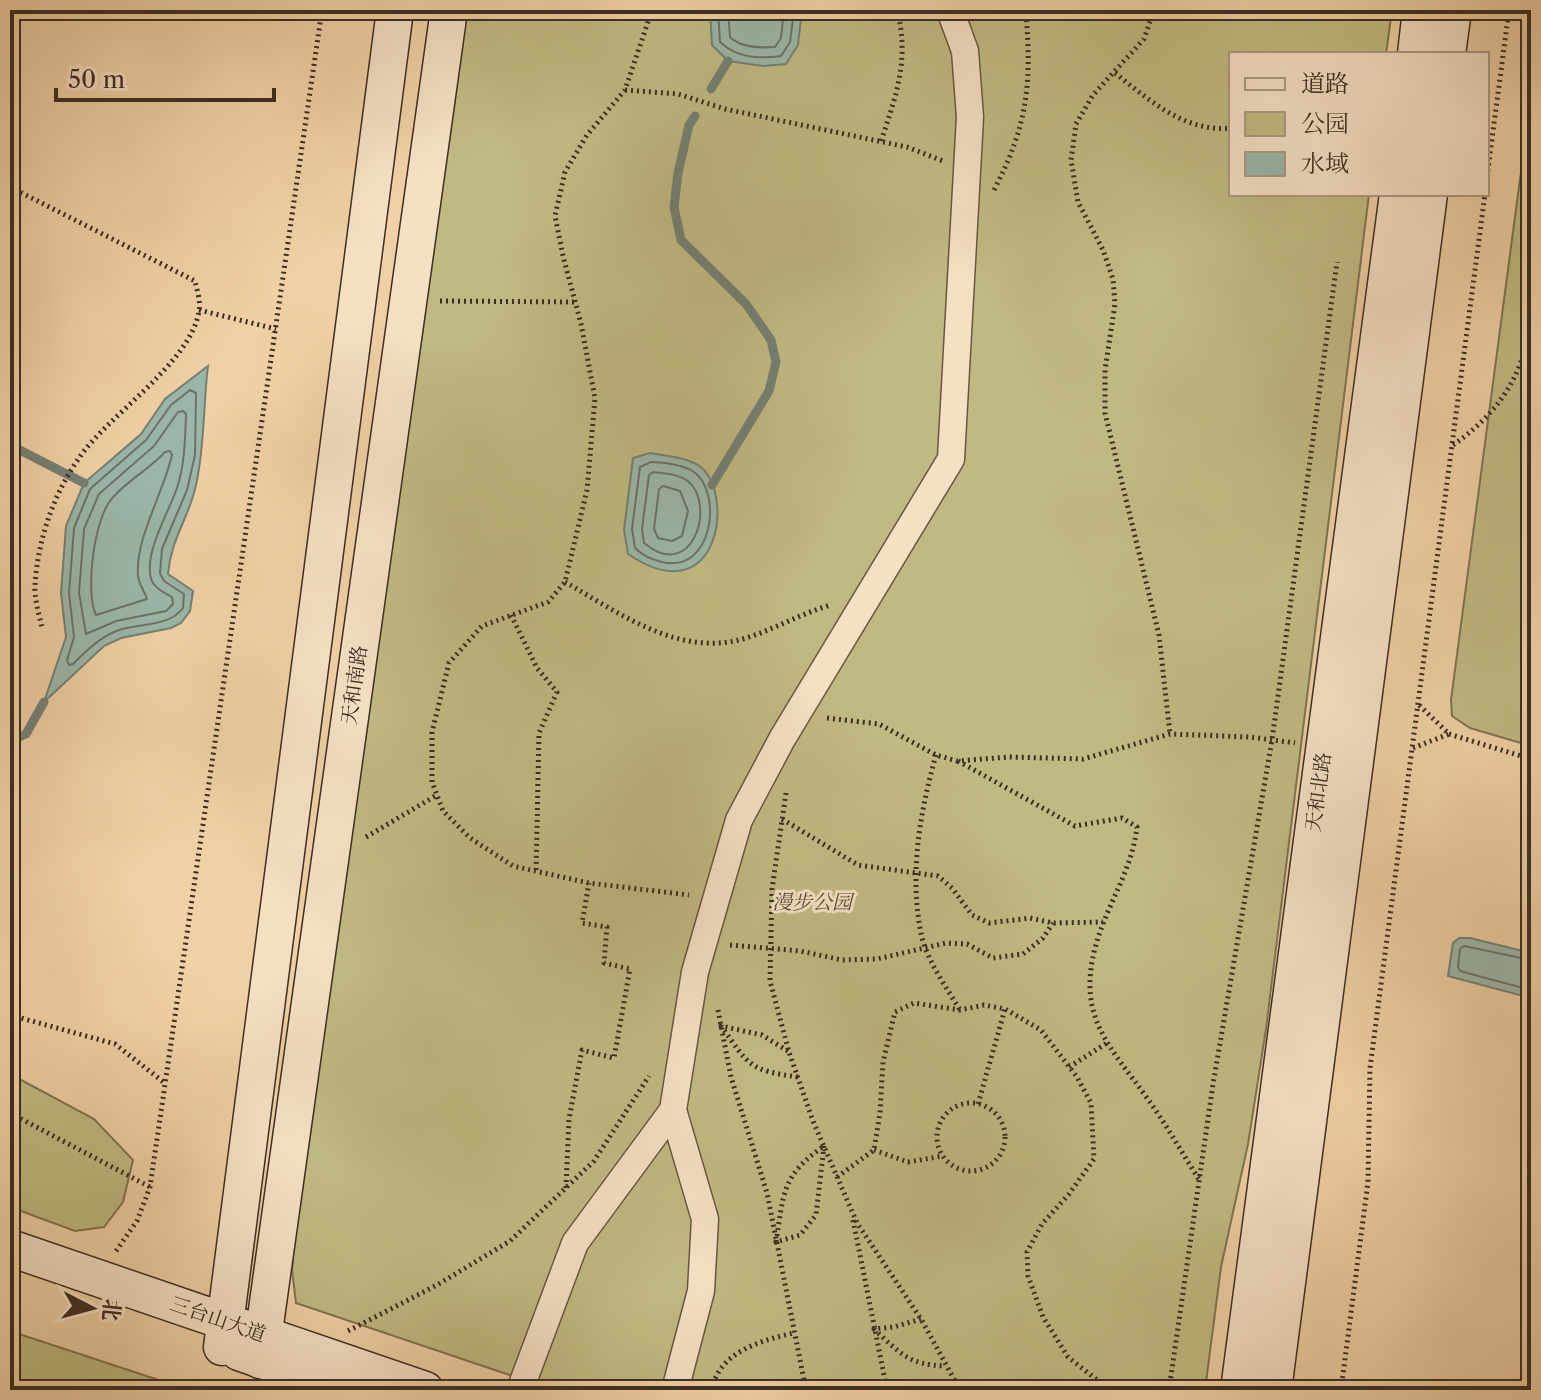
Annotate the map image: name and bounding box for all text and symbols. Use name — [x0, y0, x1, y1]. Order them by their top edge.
scale bar — [56, 52, 274, 102]
legend — [1229, 52, 1489, 196]
text: 50 m — [68, 65, 125, 94]
text: 道路 — [1301, 69, 1349, 98]
text: 公园 — [1301, 109, 1349, 138]
text: 水域 — [1301, 149, 1349, 178]
street label: 天和南路 — [337, 644, 371, 726]
street label: 天和北路 — [1301, 751, 1335, 833]
park label: 漫步公园 — [772, 890, 855, 914]
north arrow — [52, 1268, 132, 1348]
street label: 三台山大道 — [167, 1291, 269, 1347]
text: 北 — [97, 1298, 126, 1322]

